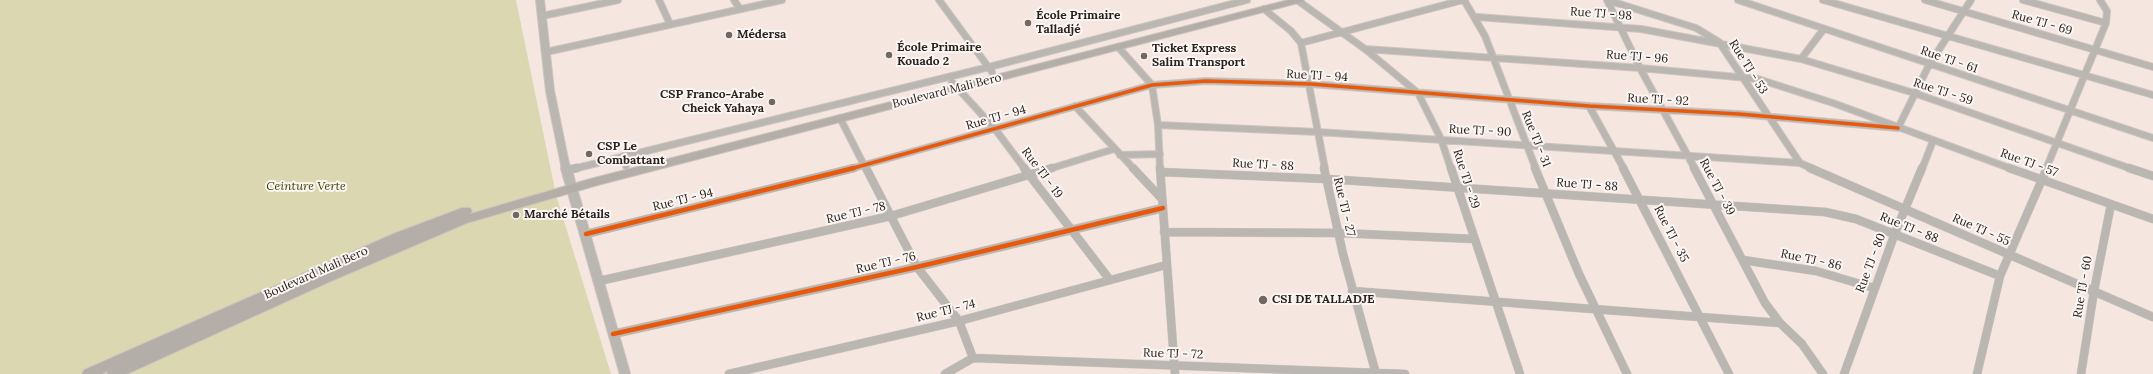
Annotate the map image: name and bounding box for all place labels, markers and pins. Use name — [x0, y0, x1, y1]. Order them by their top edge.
place label: École Primaire Talladjé — [1036, 9, 1120, 37]
marker: École Primaire Talladjé — [1023, 18, 1033, 28]
place label: Médersa — [737, 28, 786, 42]
marker: Médersa — [724, 30, 734, 40]
place label: École Primaire Kouado 2 — [897, 41, 981, 69]
place label: Ticket Express Salim Transport — [1152, 42, 1245, 70]
marker: École Primaire Kouado 2 — [884, 50, 894, 60]
marker: Ticket Express Salim Transport — [1139, 51, 1149, 61]
place label: CSP Franco-Arabe Cheick Yahaya — [660, 88, 764, 116]
marker: CSP Franco-Arabe Cheick Yahaya — [767, 97, 777, 107]
place label: CSP Le Combattant — [597, 140, 665, 168]
marker: CSP Le Combattant — [584, 149, 594, 159]
place label: Marché Bétails — [524, 208, 610, 222]
marker: Marché Bétails — [511, 210, 521, 220]
place label: CSI DE TALLADJE — [1272, 293, 1375, 307]
marker: CSI DE TALLADJE — [1257, 294, 1269, 306]

